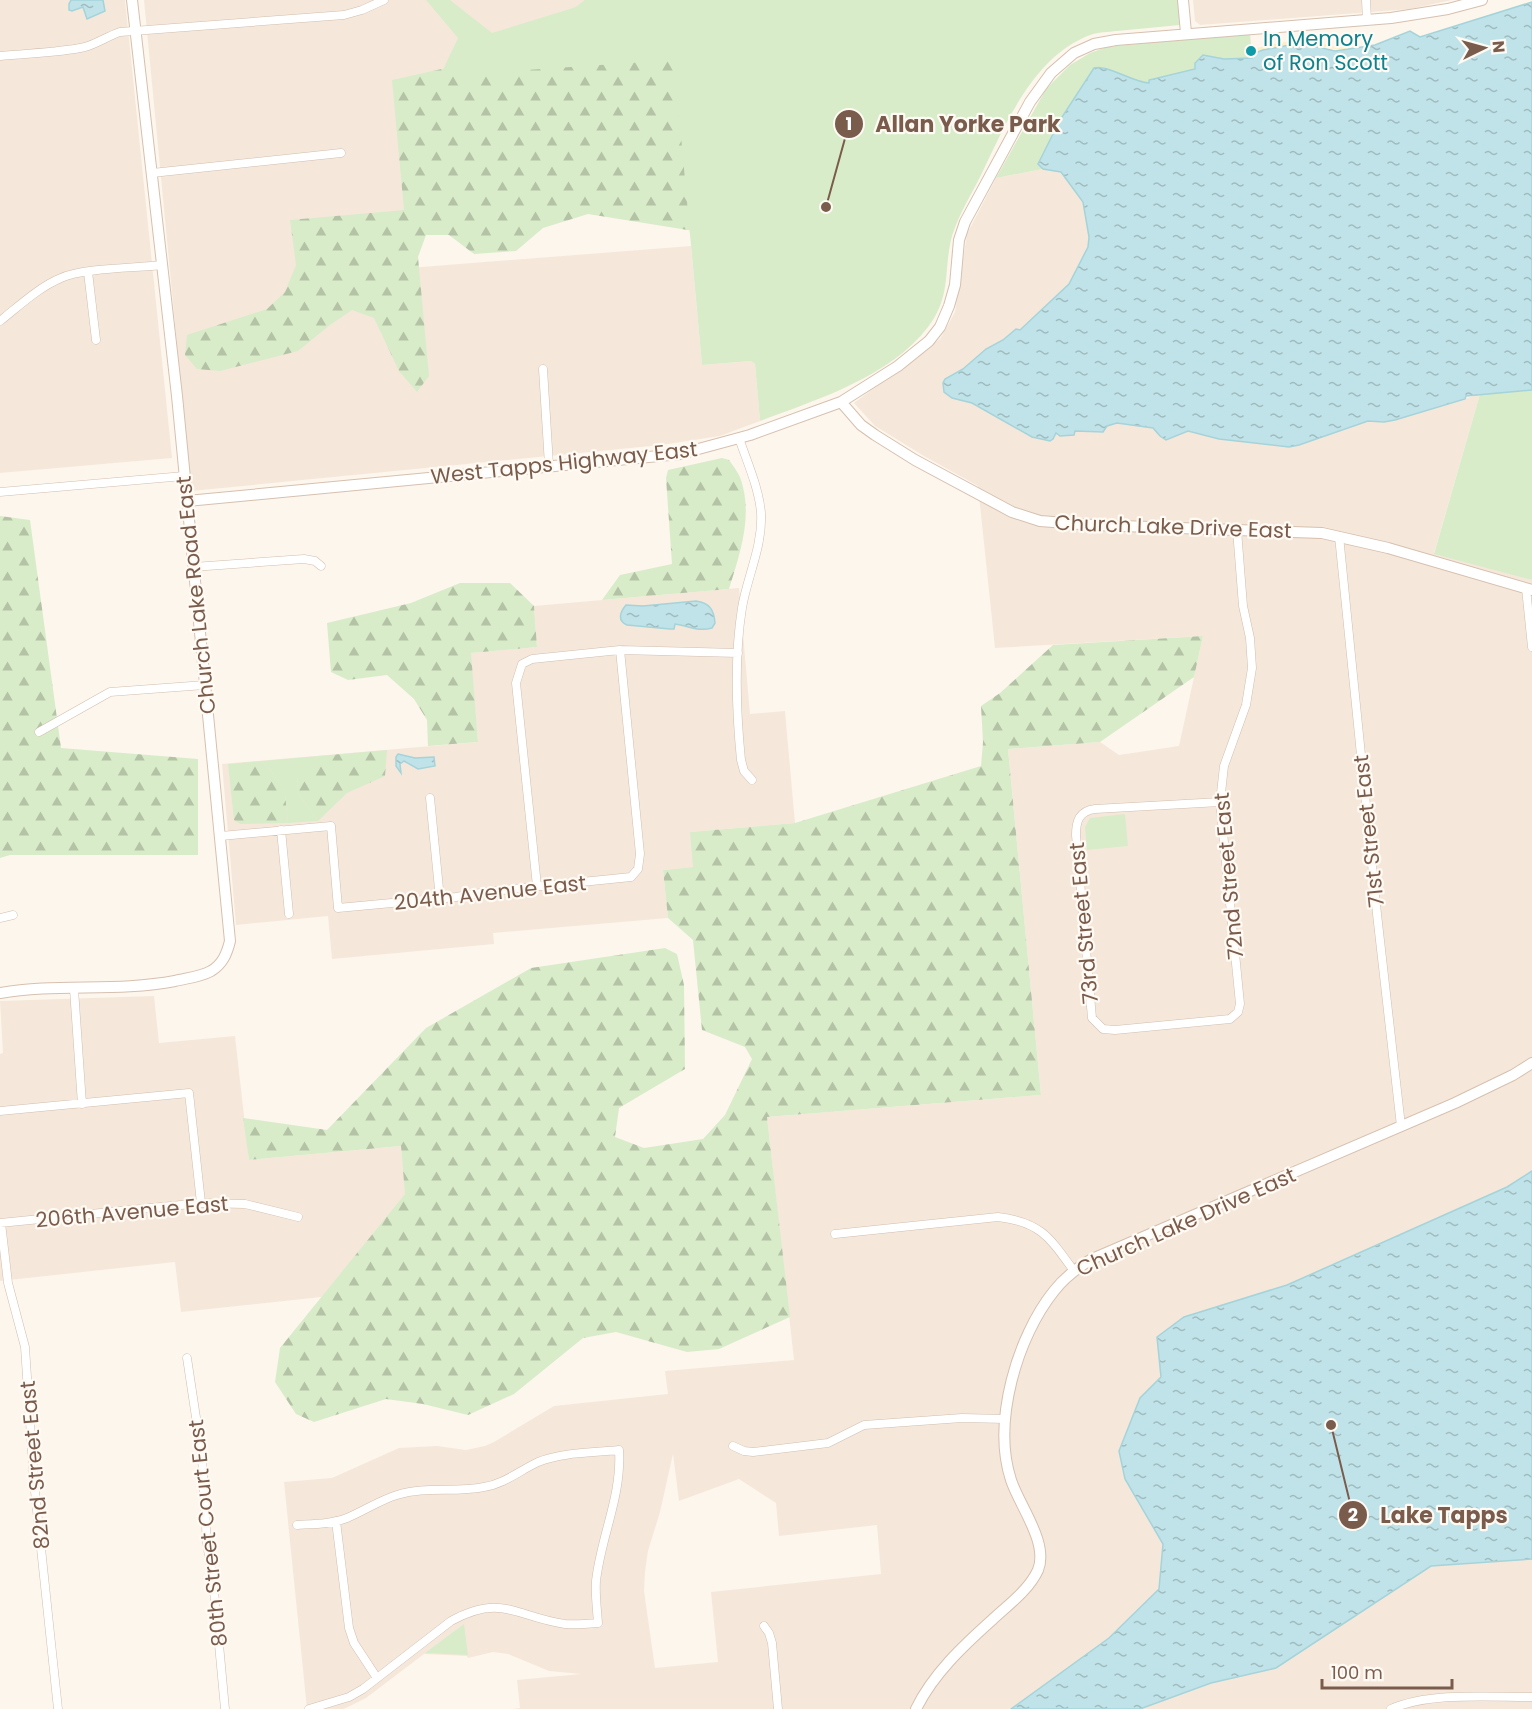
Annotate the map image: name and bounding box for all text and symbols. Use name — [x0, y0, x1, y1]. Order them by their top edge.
north arrow — [1454, 18, 1514, 78]
place label: In Memory of Ron Scott — [1263, 24, 1388, 77]
text: N — [1486, 40, 1510, 54]
marker: In Memory of Ron Scott — [1244, 44, 1258, 58]
callout: Allan Yorke Park — [834, 104, 1073, 144]
text: Allan Yorke Park — [875, 109, 1061, 140]
text: 1 — [846, 111, 852, 136]
street label: West Tapps Highway East — [429, 434, 699, 491]
street label: Church Lake Road East — [169, 475, 222, 716]
street label: Church Lake Drive East — [1054, 508, 1292, 545]
street label: 71st Street East — [1346, 753, 1391, 909]
street label: 72nd Street East — [1207, 791, 1250, 961]
street label: 73rd Street East — [1062, 841, 1105, 1005]
street label: 204th Avenue East — [392, 868, 588, 917]
street label: Church Lake Drive East — [1072, 1160, 1300, 1283]
street label: 206th Avenue East — [34, 1189, 230, 1234]
street label: 82nd Street East — [13, 1379, 56, 1551]
street label: 80th Street Court East — [181, 1418, 234, 1648]
callout: Lake Tapps — [1338, 1495, 1520, 1535]
text: Lake Tapps — [1380, 1500, 1508, 1531]
text: 2 — [1348, 1502, 1358, 1527]
scale bar — [1322, 1652, 1452, 1690]
text: 100 m — [1331, 1660, 1383, 1685]

